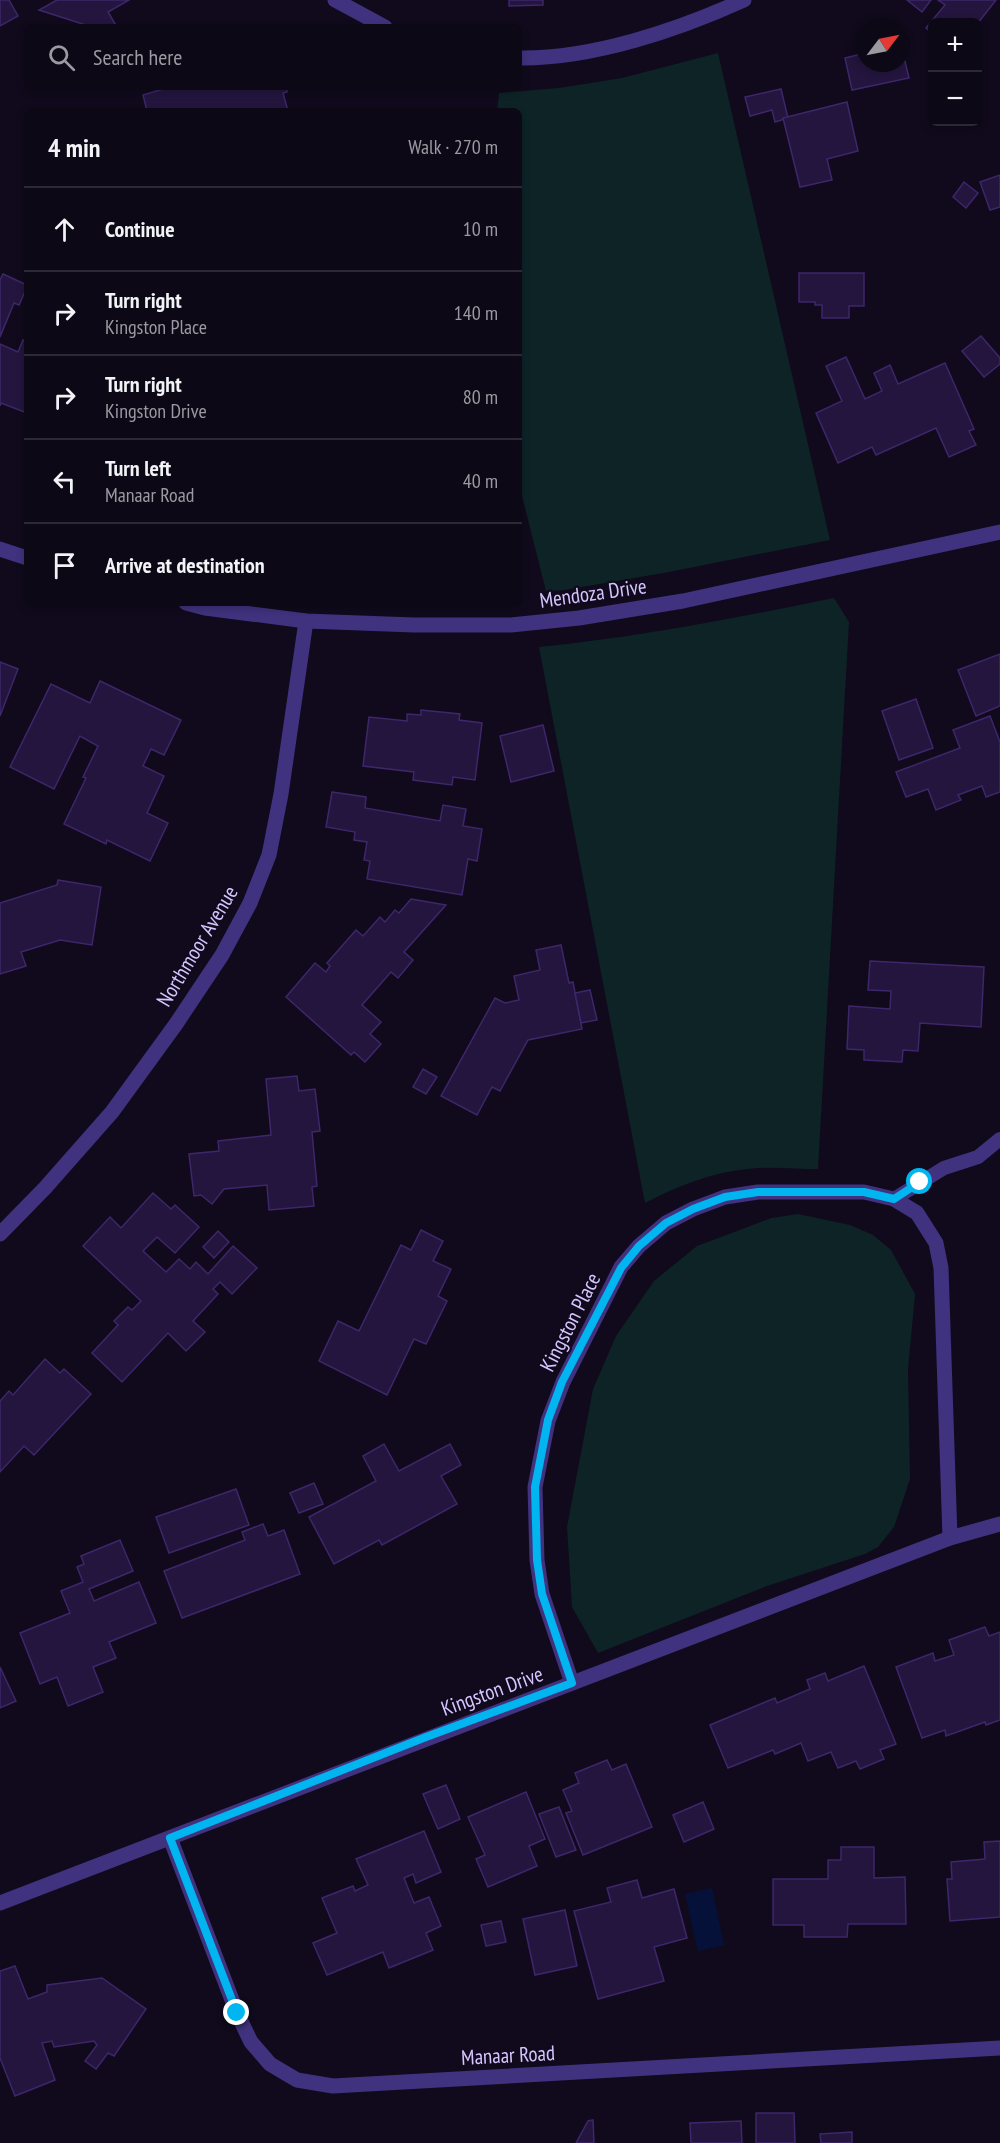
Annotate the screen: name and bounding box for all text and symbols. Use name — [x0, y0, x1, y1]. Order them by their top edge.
north arrow — [856, 18, 910, 72]
map controls — [928, 18, 982, 126]
button: + — [928, 18, 982, 72]
search box — [24, 24, 522, 90]
icon: search — [45, 41, 78, 74]
text: Search here — [93, 43, 182, 71]
button: − — [928, 72, 982, 126]
text: 4 min — [48, 131, 101, 164]
text: Walk · 270 m — [408, 134, 498, 160]
icon: ahead — [48, 213, 81, 246]
text: Continue — [105, 215, 175, 243]
text: 10 m — [463, 216, 498, 242]
text: Turn right — [105, 286, 182, 314]
icon: right — [48, 297, 81, 330]
text: 140 m — [454, 300, 498, 326]
text: Kingston Place — [105, 314, 207, 340]
text: Turn right — [105, 370, 182, 398]
icon: right — [48, 381, 81, 414]
text: 80 m — [463, 384, 498, 410]
text: Kingston Drive — [105, 398, 207, 424]
text: Turn left — [105, 454, 171, 482]
icon: left — [48, 465, 81, 498]
text: 40 m — [463, 468, 498, 494]
text: Manaar Road — [105, 482, 194, 508]
icon: arrive — [48, 549, 81, 582]
text: Arrive at destination — [105, 551, 265, 579]
street label: Mendoza Drive — [538, 572, 648, 614]
street label: Northmoor Avenue — [150, 881, 244, 1011]
route start — [906, 1168, 932, 1194]
street label: Kingston Place — [534, 1268, 606, 1376]
street label: Kingston Drive — [437, 1660, 547, 1722]
route end — [223, 1999, 249, 2025]
street label: Manaar Road — [460, 2039, 556, 2071]

